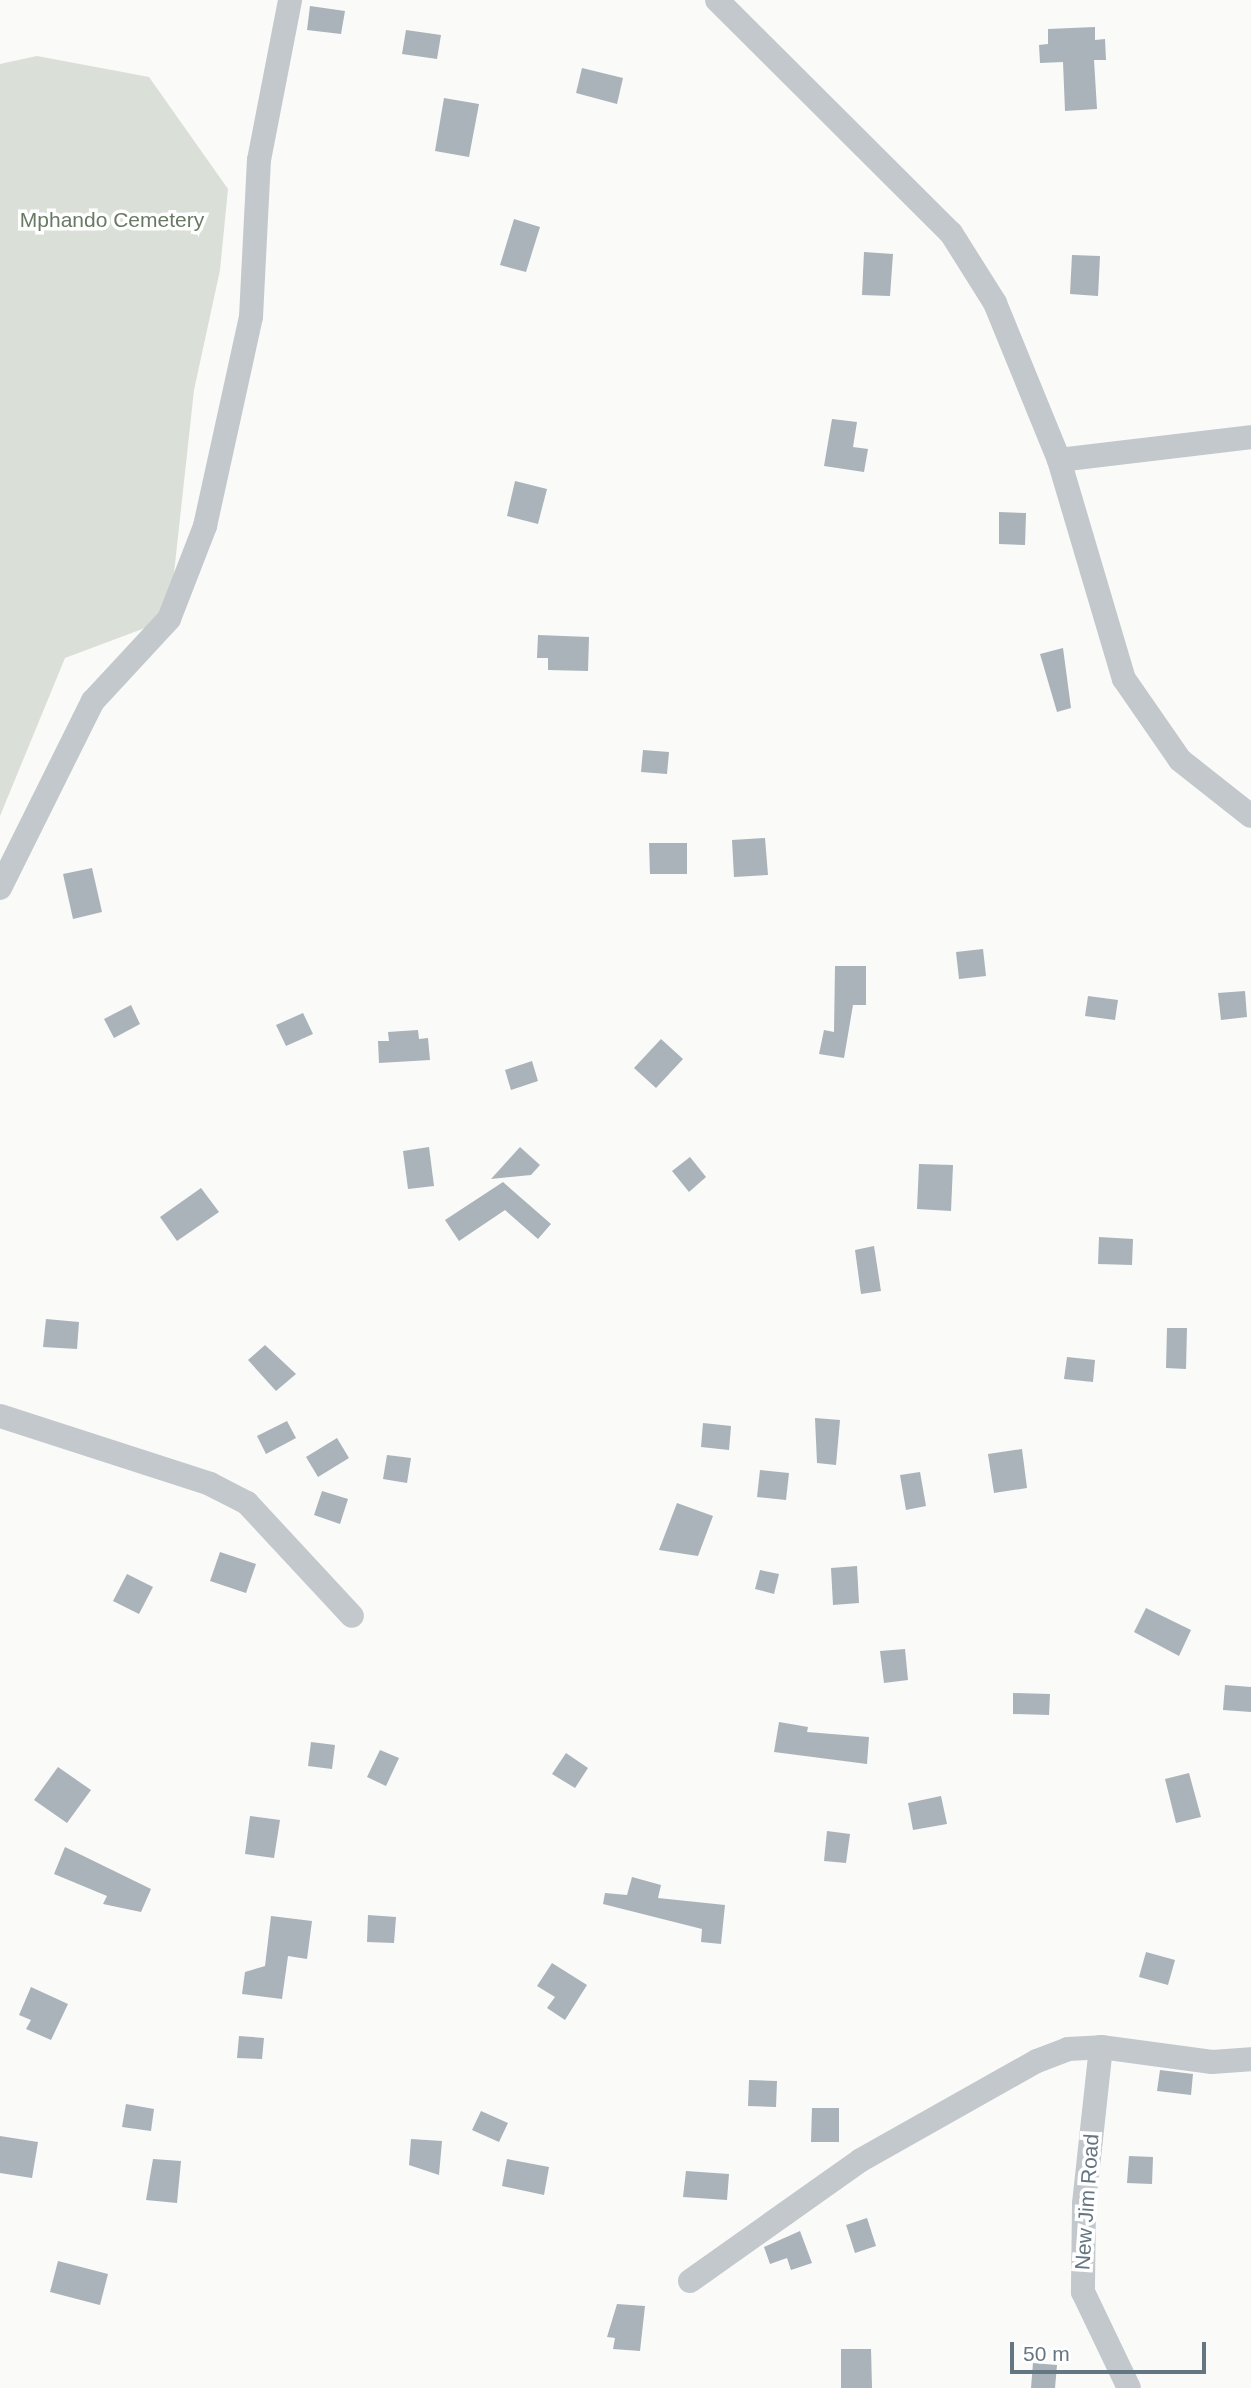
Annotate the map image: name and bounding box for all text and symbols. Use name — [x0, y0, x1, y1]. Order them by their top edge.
park label: Mphando Cemetery — [20, 207, 204, 233]
street label: New Jim Road — [1070, 2133, 1104, 2271]
scale bar — [1013, 2328, 1209, 2372]
text: 50 m — [1023, 2342, 1070, 2365]

